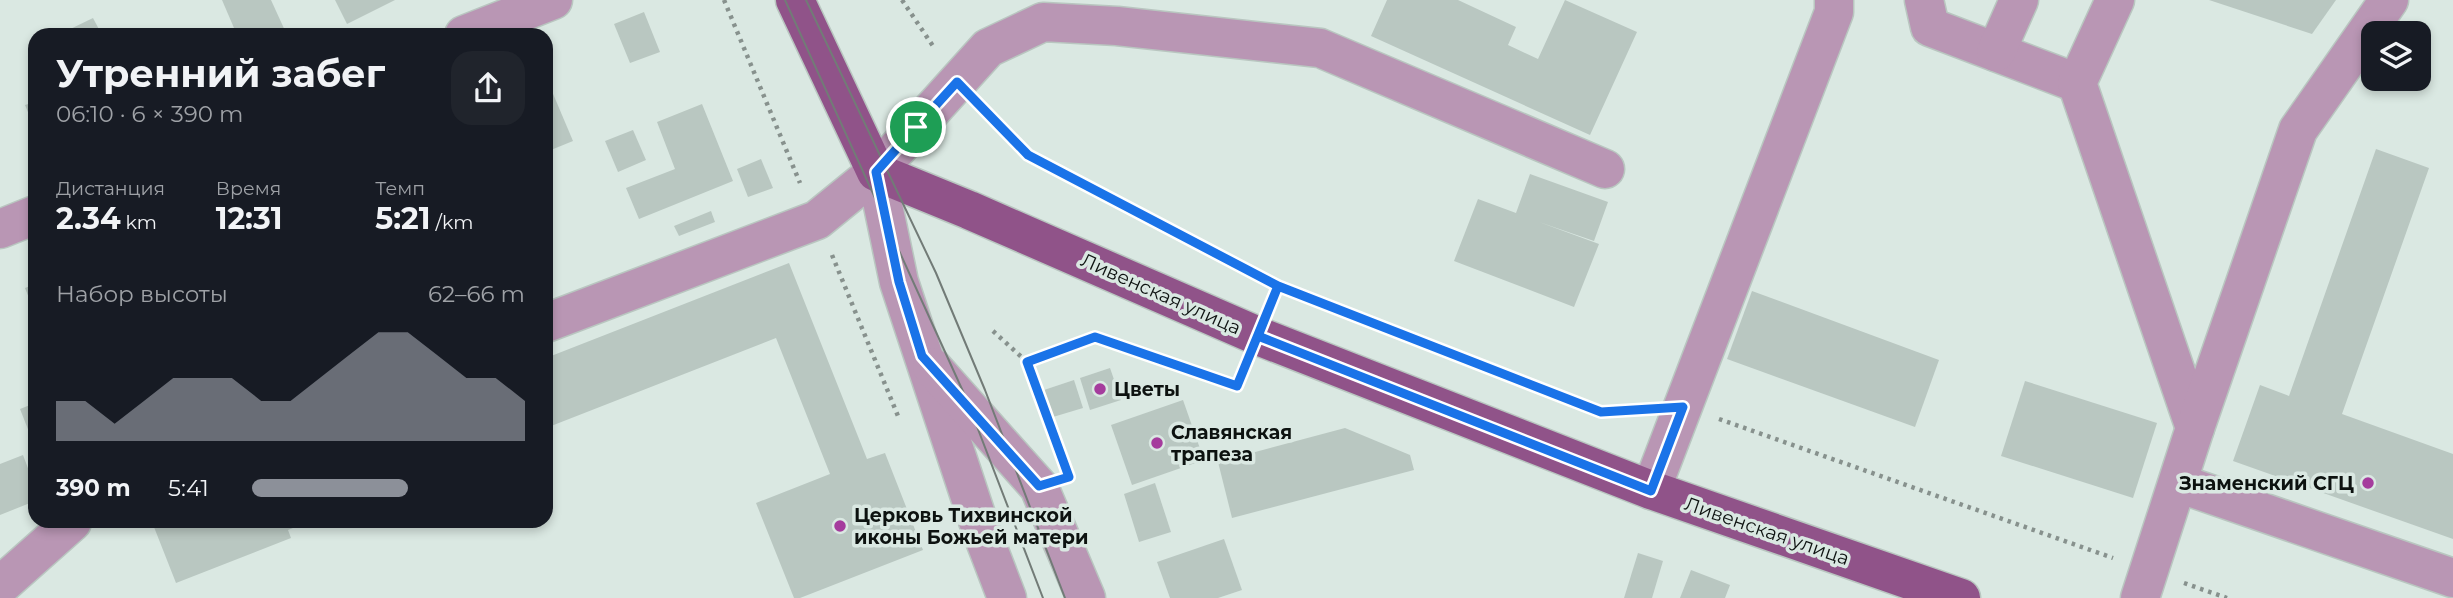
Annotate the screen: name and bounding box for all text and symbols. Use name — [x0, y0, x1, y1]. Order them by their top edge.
map controls — [2361, 21, 2431, 91]
button: layers — [2361, 21, 2431, 91]
text: Утренний забег — [56, 50, 385, 97]
button: share — [451, 51, 525, 125]
pin — [886, 97, 946, 157]
text: 06:10 · 6 × 390 m — [56, 100, 243, 128]
icon: arrive — [897, 108, 935, 146]
text: Дистанция — [56, 177, 165, 200]
text: Время — [216, 177, 281, 200]
text: Темп — [375, 177, 425, 200]
text: 2.34 — [56, 200, 121, 237]
text: 12:31 — [216, 200, 283, 237]
text: 5:21 — [375, 200, 431, 237]
text: km — [121, 211, 157, 234]
text: /km — [431, 211, 473, 234]
street label: Ливенская улица — [1078, 248, 1244, 340]
text: Набор высоты — [56, 280, 228, 308]
text: 62–66 m — [428, 280, 525, 308]
place label: Цветы — [1114, 378, 1180, 401]
marker: Цветы — [1092, 381, 1108, 397]
place label: Славянская трапеза — [1171, 421, 1292, 466]
marker: Славянская трапеза — [1149, 435, 1165, 451]
place label: Знаменский СГЦ — [2178, 472, 2354, 495]
text: 390 m — [56, 474, 131, 502]
text: 5:41 — [168, 474, 209, 502]
marker: Знаменский СГЦ — [2360, 475, 2376, 491]
street label: Ливенская улица — [1682, 492, 1852, 570]
place label: Церковь Тихвинской иконы Божьей матери — [854, 504, 1088, 549]
marker: Церковь Тихвинской иконы Божьей матери — [832, 518, 848, 534]

